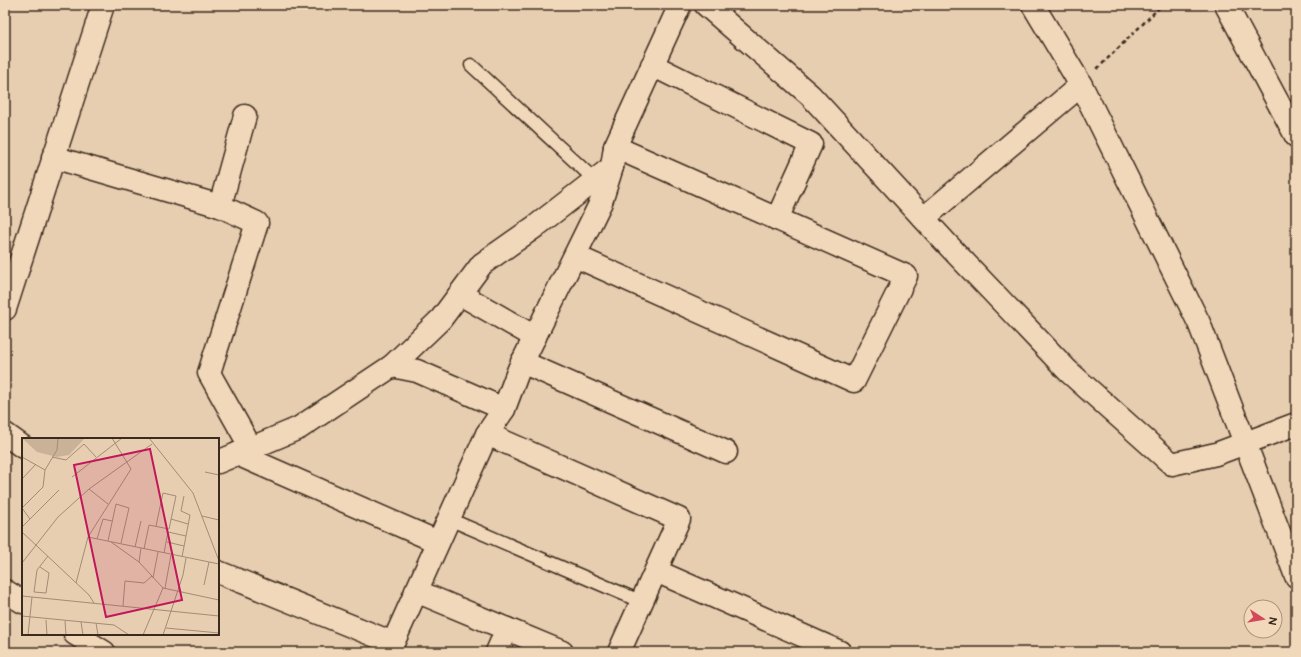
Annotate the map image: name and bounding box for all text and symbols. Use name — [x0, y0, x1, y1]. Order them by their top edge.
inset map — [22, 438, 219, 635]
north arrow — [1243, 599, 1283, 639]
text: N — [1265, 616, 1280, 626]

